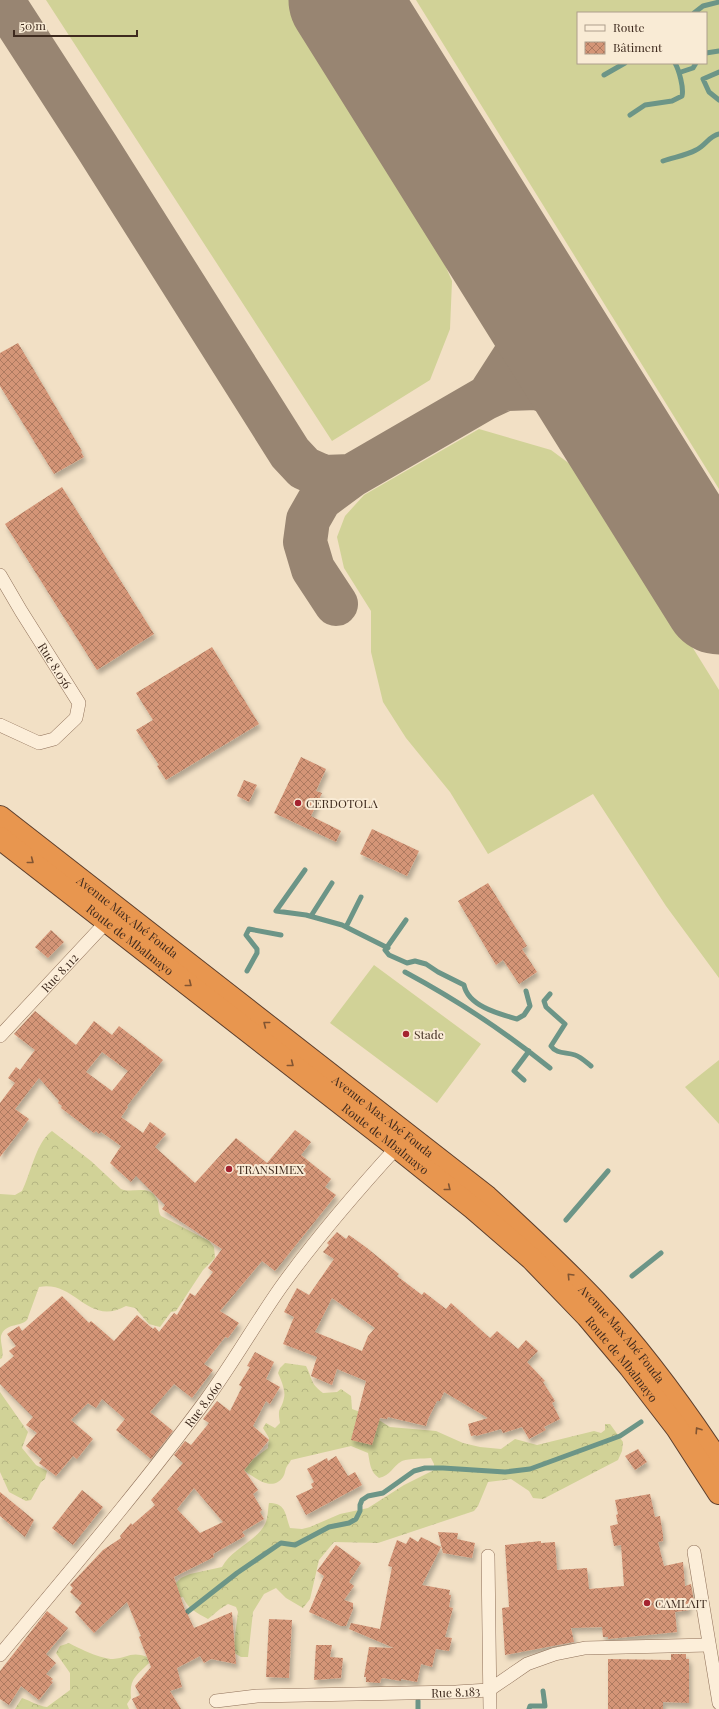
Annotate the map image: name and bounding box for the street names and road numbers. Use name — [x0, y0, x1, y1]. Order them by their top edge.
street label: Rue 8.056 — [35, 639, 76, 691]
street label: Avenue Max Abé Fouda — [73, 872, 182, 961]
street label: Route de Mbalmayo — [83, 900, 177, 979]
street label: Rue 8.112 — [37, 949, 82, 995]
street label: Avenue Max Abé Fouda — [328, 1071, 437, 1160]
street label: Route de Mbalmayo — [339, 1099, 433, 1178]
street label: Avenue Max Abé Fouda — [575, 1280, 668, 1386]
street label: Route de Mbalmayo — [582, 1312, 662, 1405]
street label: Rue 8.060 — [181, 1377, 225, 1430]
street label: Rue 8.183 — [431, 1683, 481, 1700]

